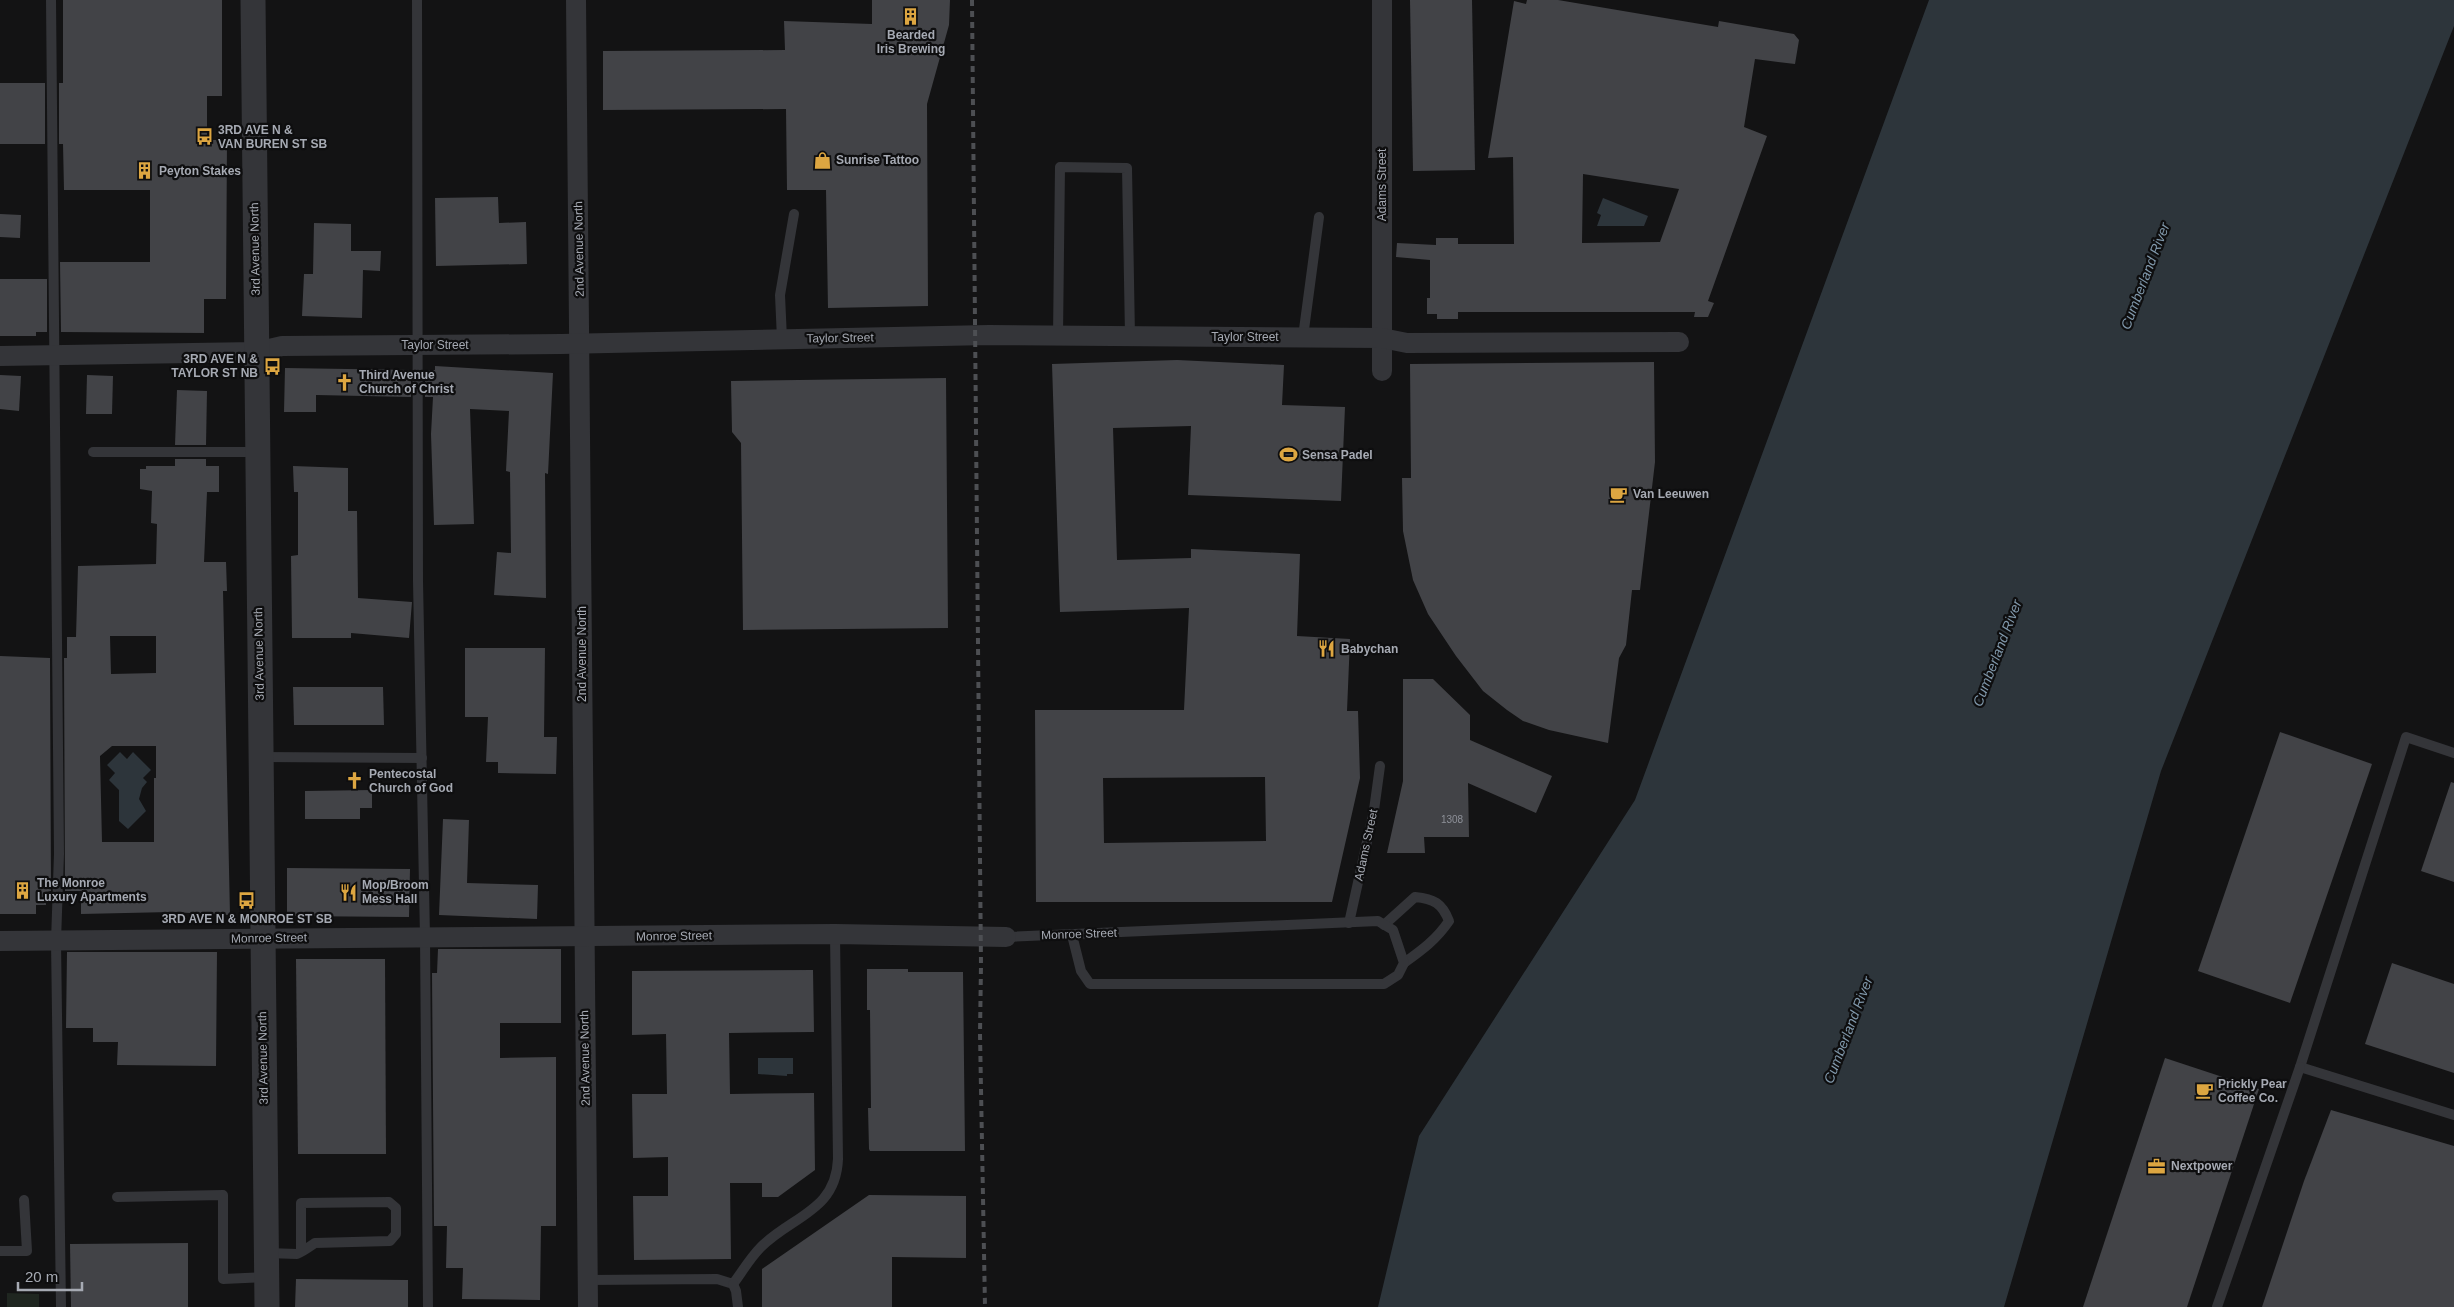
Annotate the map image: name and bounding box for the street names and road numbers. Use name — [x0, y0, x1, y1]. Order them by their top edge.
street label: Adams Street — [1375, 148, 1389, 221]
street label: 2nd Avenue North — [571, 201, 587, 297]
street label: 3rd Avenue North — [247, 202, 263, 296]
street label: Taylor Street — [806, 330, 874, 346]
street label: Taylor Street — [1211, 330, 1279, 344]
street label: Taylor Street — [401, 338, 469, 352]
street label: 2nd Avenue North — [575, 606, 589, 702]
street label: 3rd Avenue North — [251, 607, 267, 701]
street label: Adams Street — [1352, 807, 1381, 882]
street label: Monroe Street — [1041, 926, 1118, 942]
street label: Monroe Street — [636, 928, 713, 944]
street label: Monroe Street — [231, 930, 308, 946]
street label: 2nd Avenue North — [577, 1010, 593, 1106]
street label: 3rd Avenue North — [255, 1011, 271, 1105]

